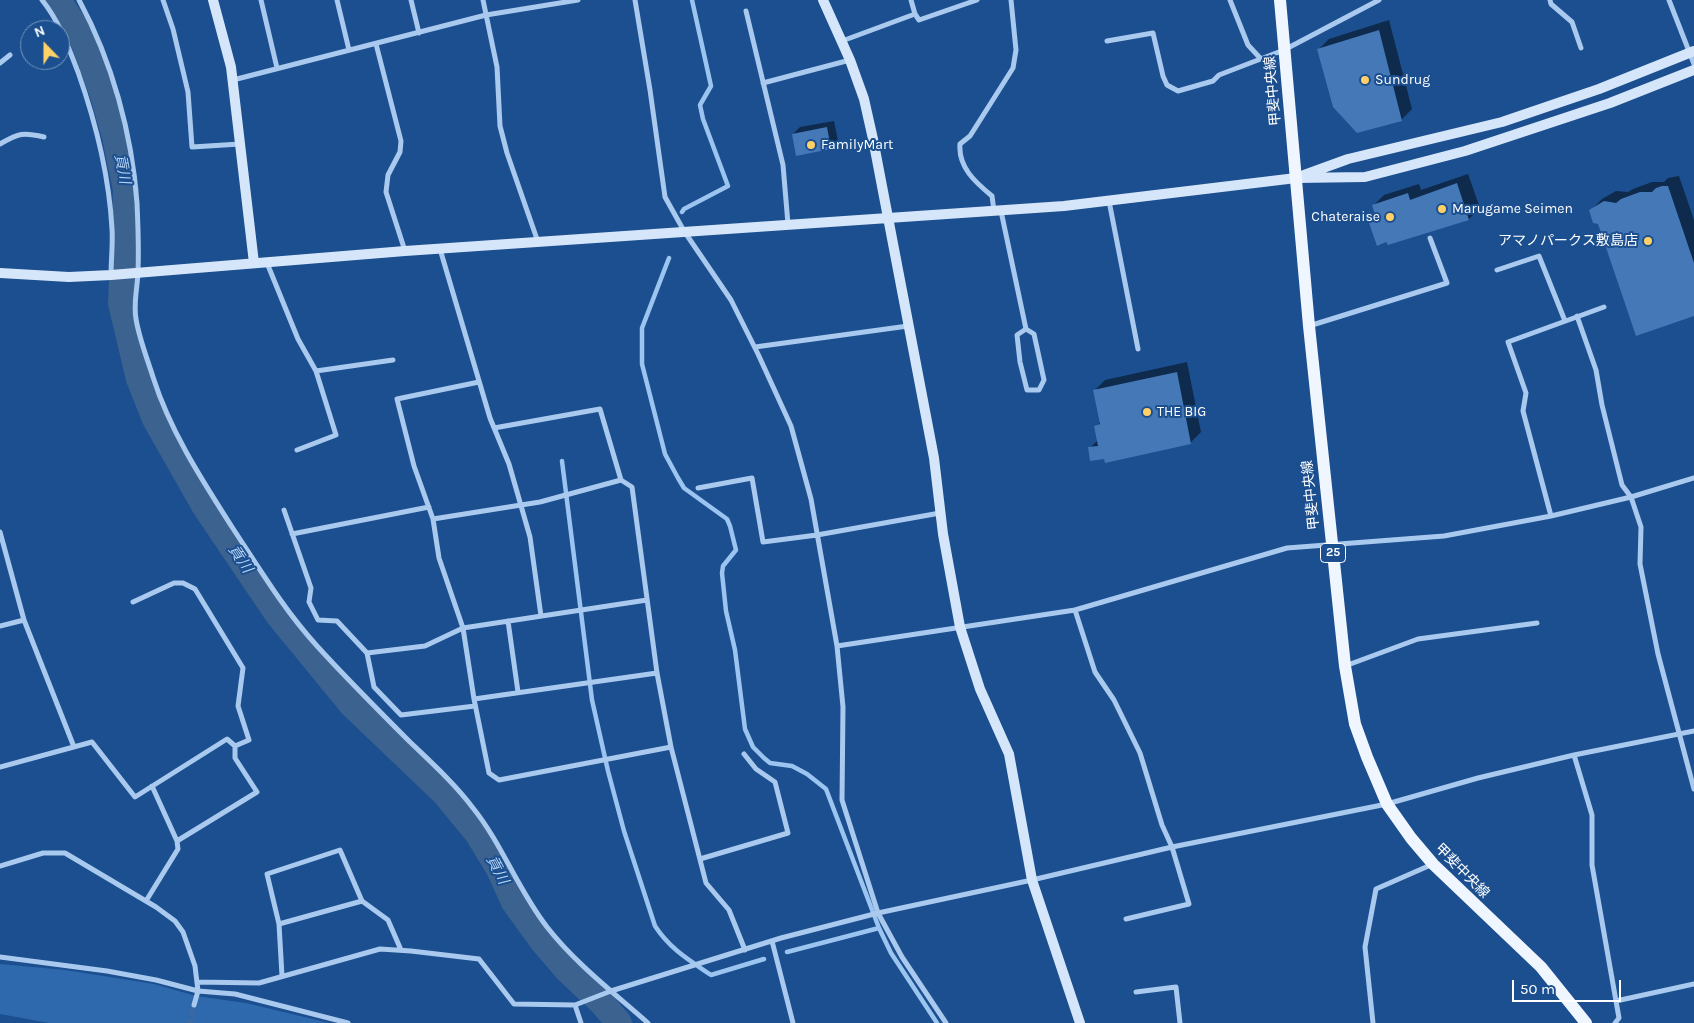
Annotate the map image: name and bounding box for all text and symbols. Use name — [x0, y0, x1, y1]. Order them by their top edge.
north arrow — [20, 20, 70, 70]
text: N — [32, 22, 47, 41]
street label: 甲斐中央線 — [1262, 55, 1284, 127]
place label: Sundrug — [1375, 72, 1430, 88]
marker: Sundrug — [1359, 74, 1371, 86]
place label: FamilyMart — [821, 137, 893, 153]
marker: FamilyMart — [805, 139, 817, 151]
water label: 貢川 — [110, 153, 134, 185]
place label: Marugame Seimen — [1452, 201, 1573, 217]
marker: Marugame Seimen — [1436, 203, 1448, 215]
place label: Chateraise — [1311, 209, 1380, 225]
marker: Chateraise — [1384, 211, 1396, 223]
place label: アマノパークス敷島店 — [1498, 233, 1638, 249]
marker: アマノパークス敷島店 — [1642, 235, 1654, 247]
place label: THE BIG — [1157, 404, 1206, 420]
marker: THE BIG — [1141, 406, 1153, 418]
street label: 甲斐中央線 — [1299, 459, 1323, 531]
water label: 貢川 — [224, 542, 256, 576]
road number: 25 — [1320, 544, 1346, 562]
street label: 甲斐中央線 — [1431, 840, 1493, 902]
water label: 貢川 — [482, 853, 512, 887]
scale bar — [1514, 970, 1623, 1002]
text: 50 m — [1520, 980, 1555, 998]

